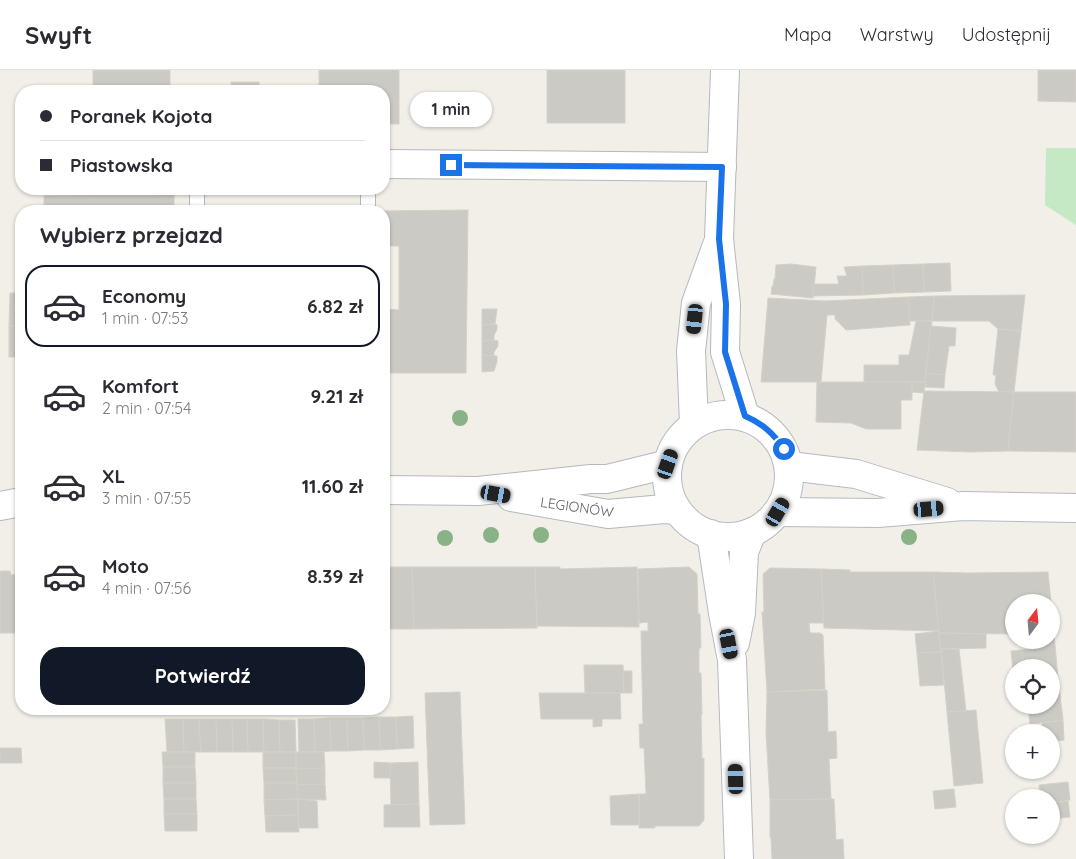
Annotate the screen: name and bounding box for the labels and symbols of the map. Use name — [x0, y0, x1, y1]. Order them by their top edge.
callout: 1 min — [410, 92, 492, 128]
route end — [440, 154, 462, 176]
car — [685, 303, 704, 335]
route start — [773, 438, 795, 460]
car — [656, 447, 679, 481]
car — [479, 484, 512, 504]
street label: LEGIONÓW — [539, 493, 615, 521]
car — [764, 495, 791, 529]
car — [913, 500, 944, 518]
north arrow — [1005, 594, 1060, 649]
car — [718, 628, 739, 660]
car — [727, 764, 744, 794]

